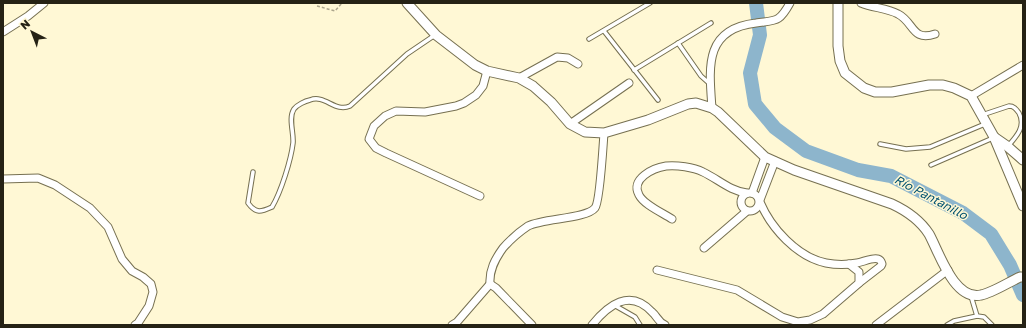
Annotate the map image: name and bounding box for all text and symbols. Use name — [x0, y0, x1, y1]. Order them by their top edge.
north arrow — [12, 12, 52, 52]
text: N — [18, 17, 32, 32]
water label: Río Pantanillo — [892, 172, 971, 223]

